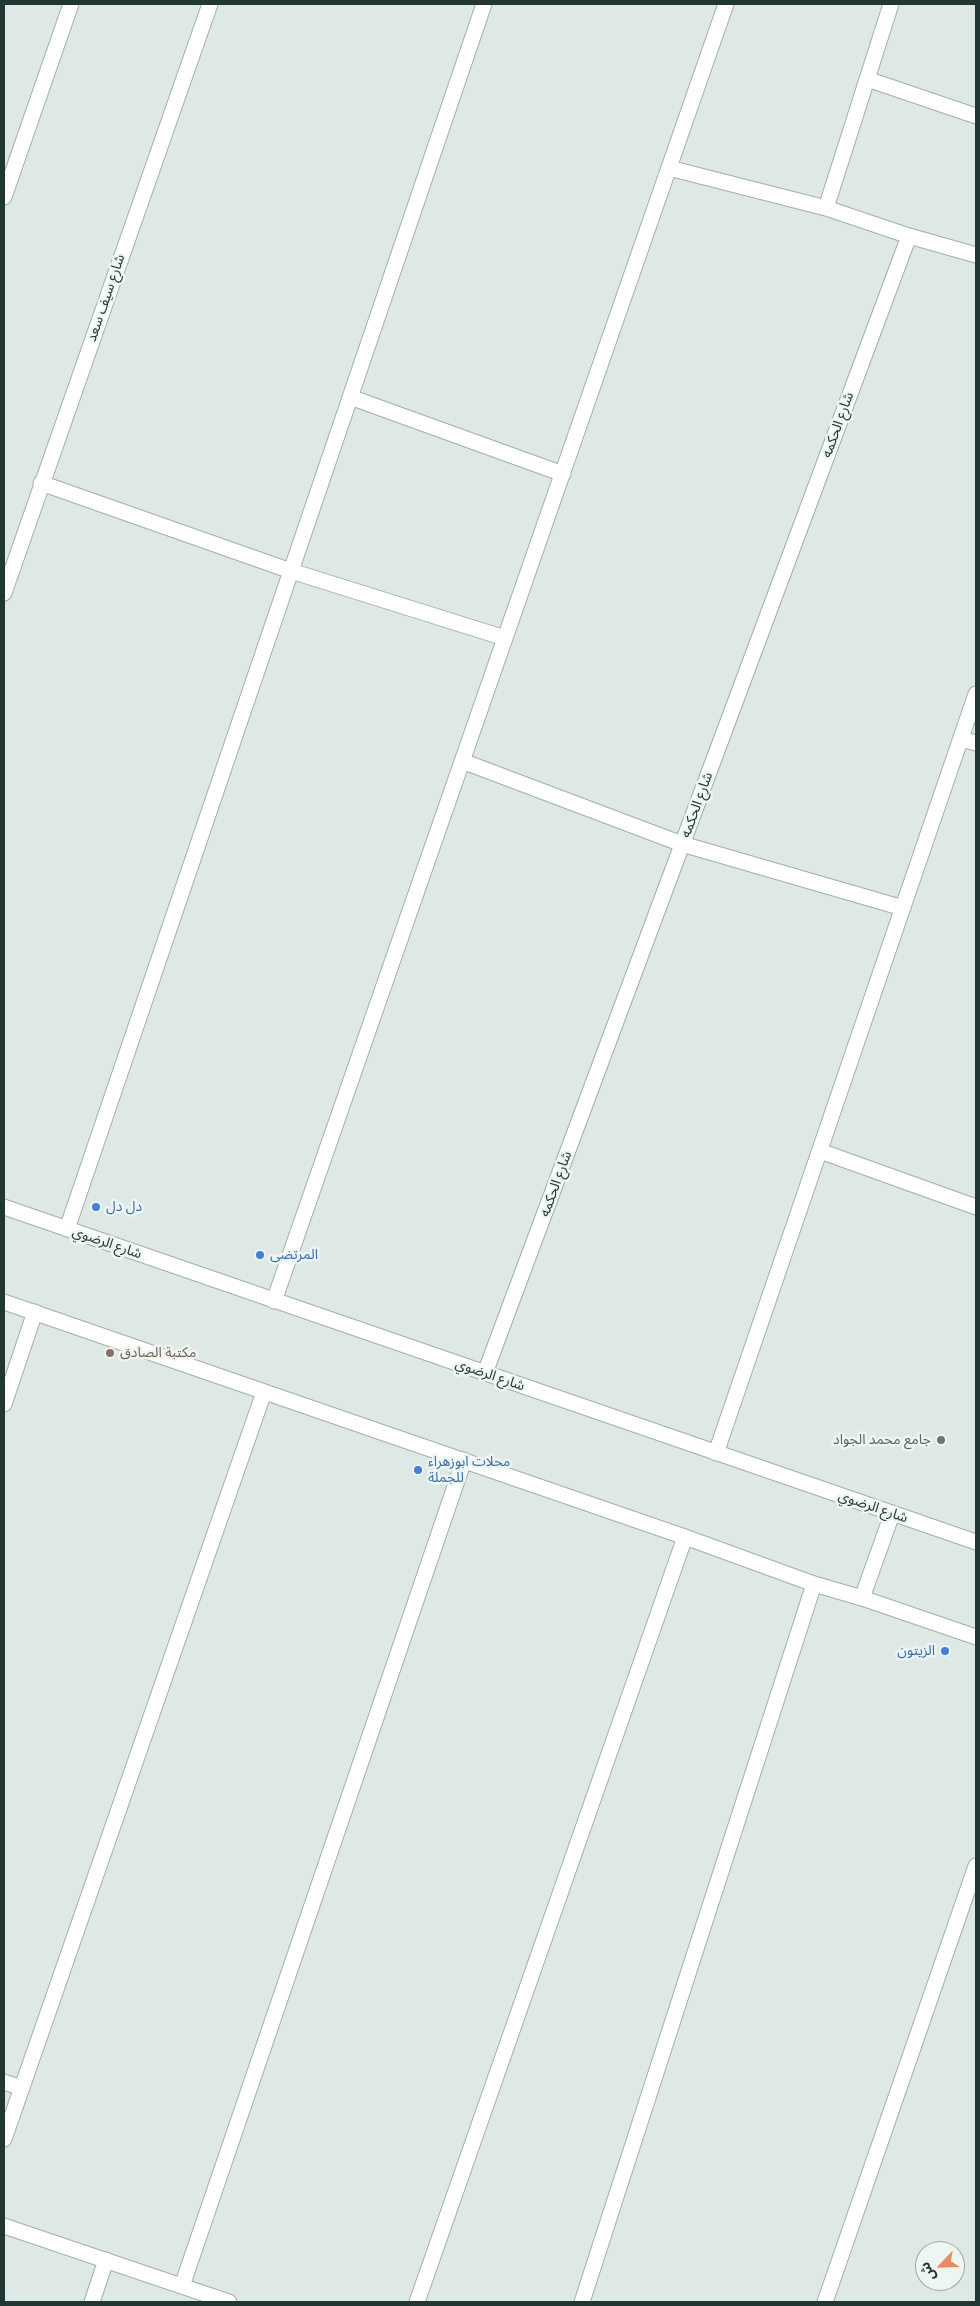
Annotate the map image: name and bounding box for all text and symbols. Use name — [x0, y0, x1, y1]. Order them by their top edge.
street label: شارع سيف سعد — [83, 252, 129, 344]
street label: شارع الحكمه — [818, 390, 858, 460]
street label: شارع الحكمه — [677, 770, 717, 840]
street label: شارع الحكمه — [536, 1149, 576, 1219]
place label: دل دل — [106, 1199, 142, 1215]
marker: دل دل — [90, 1201, 102, 1213]
street label: شارع الرضوي — [70, 1223, 144, 1263]
place label: المرتضى — [270, 1247, 318, 1263]
marker: المرتضى — [254, 1249, 266, 1261]
place label: مكتبة الصادق — [120, 1345, 196, 1361]
marker: مكتبة الصادق — [104, 1347, 116, 1359]
street label: شارع الرضوي — [453, 1355, 527, 1395]
place label: جامع محمد الجواد — [833, 1432, 931, 1448]
marker: جامع محمد الجواد — [935, 1434, 947, 1446]
place label: محلات ابوزهراء للجملة — [428, 1454, 510, 1486]
marker: محلات ابوزهراء للجملة — [412, 1464, 424, 1476]
street label: شارع الرضوي — [836, 1487, 910, 1527]
place label: الزيتون — [897, 1643, 935, 1659]
marker: الزيتون — [939, 1645, 951, 1657]
north arrow — [915, 2241, 965, 2291]
text: ش — [915, 2259, 939, 2284]

